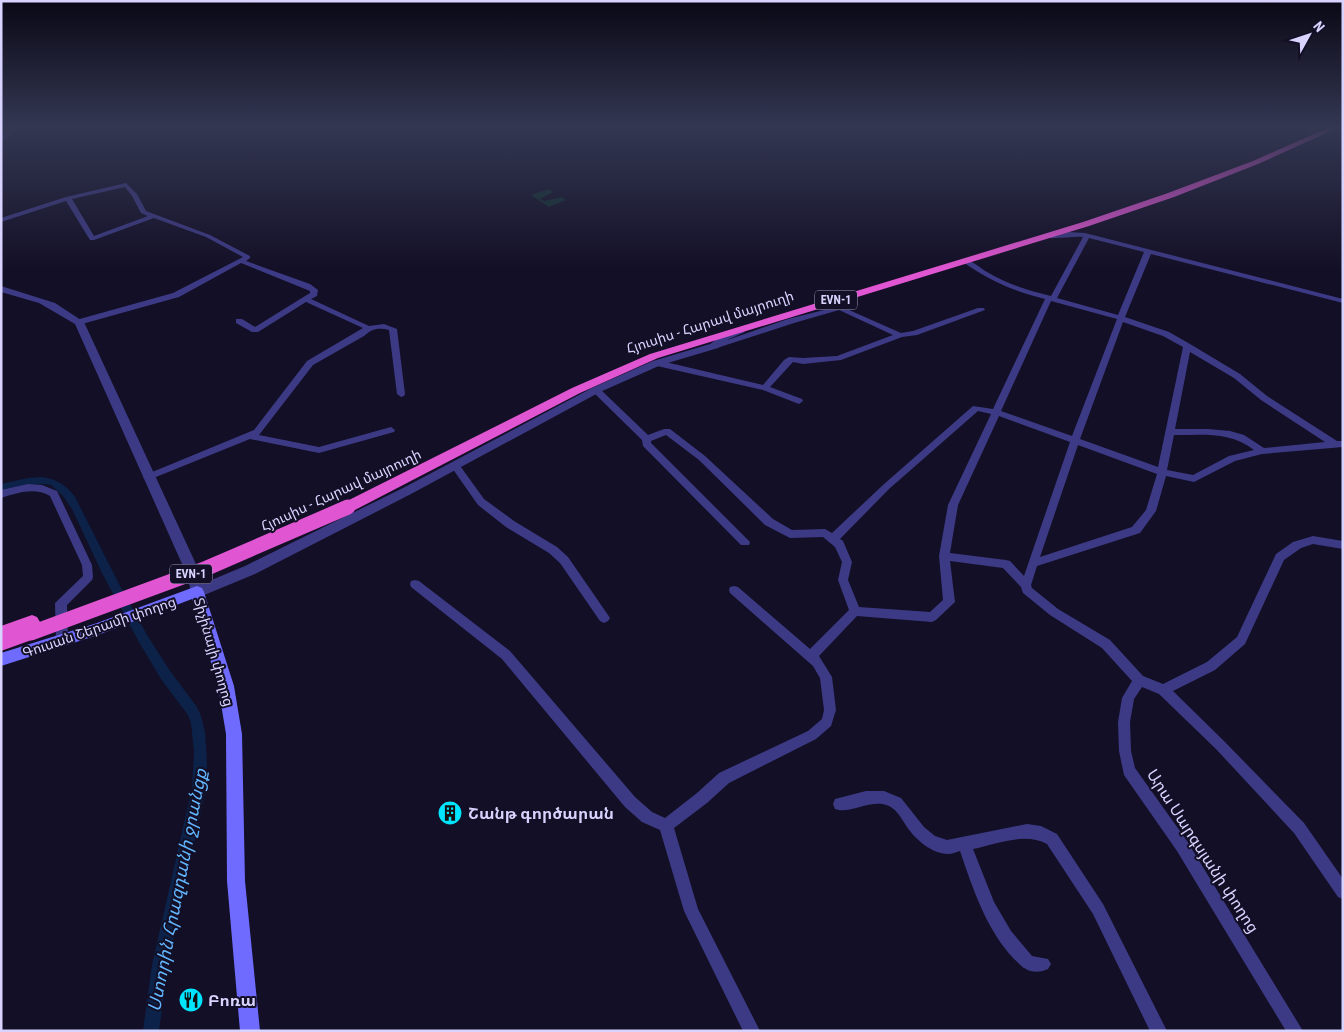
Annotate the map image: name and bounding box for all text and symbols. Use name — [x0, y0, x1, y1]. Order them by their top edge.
north arrow — [1284, 10, 1334, 60]
text: N — [1310, 18, 1328, 35]
street label: Հյուսիս - Հարավ մայրուղի — [624, 287, 796, 357]
road number: EVN-1 — [815, 290, 857, 310]
street label: Հյուսիս - Հարավ մայրուղի — [258, 446, 424, 534]
road number: EVN-1 — [170, 564, 212, 584]
street label: Գուսան Շերամի փողոց — [20, 593, 178, 661]
street label: Տիչինայի փողոց — [191, 596, 237, 708]
water label: Ստորին Հրազդանի ջրանցք — [143, 766, 212, 1013]
street label: Արա Սարգսյանի փողոց — [1143, 766, 1263, 936]
building icon: Շանթ գործարան — [437, 800, 463, 826]
place label: Շանթ գործարան — [468, 804, 614, 823]
restaurant icon: Բոռա — [178, 987, 204, 1013]
place label: Բոռա — [208, 991, 256, 1010]

